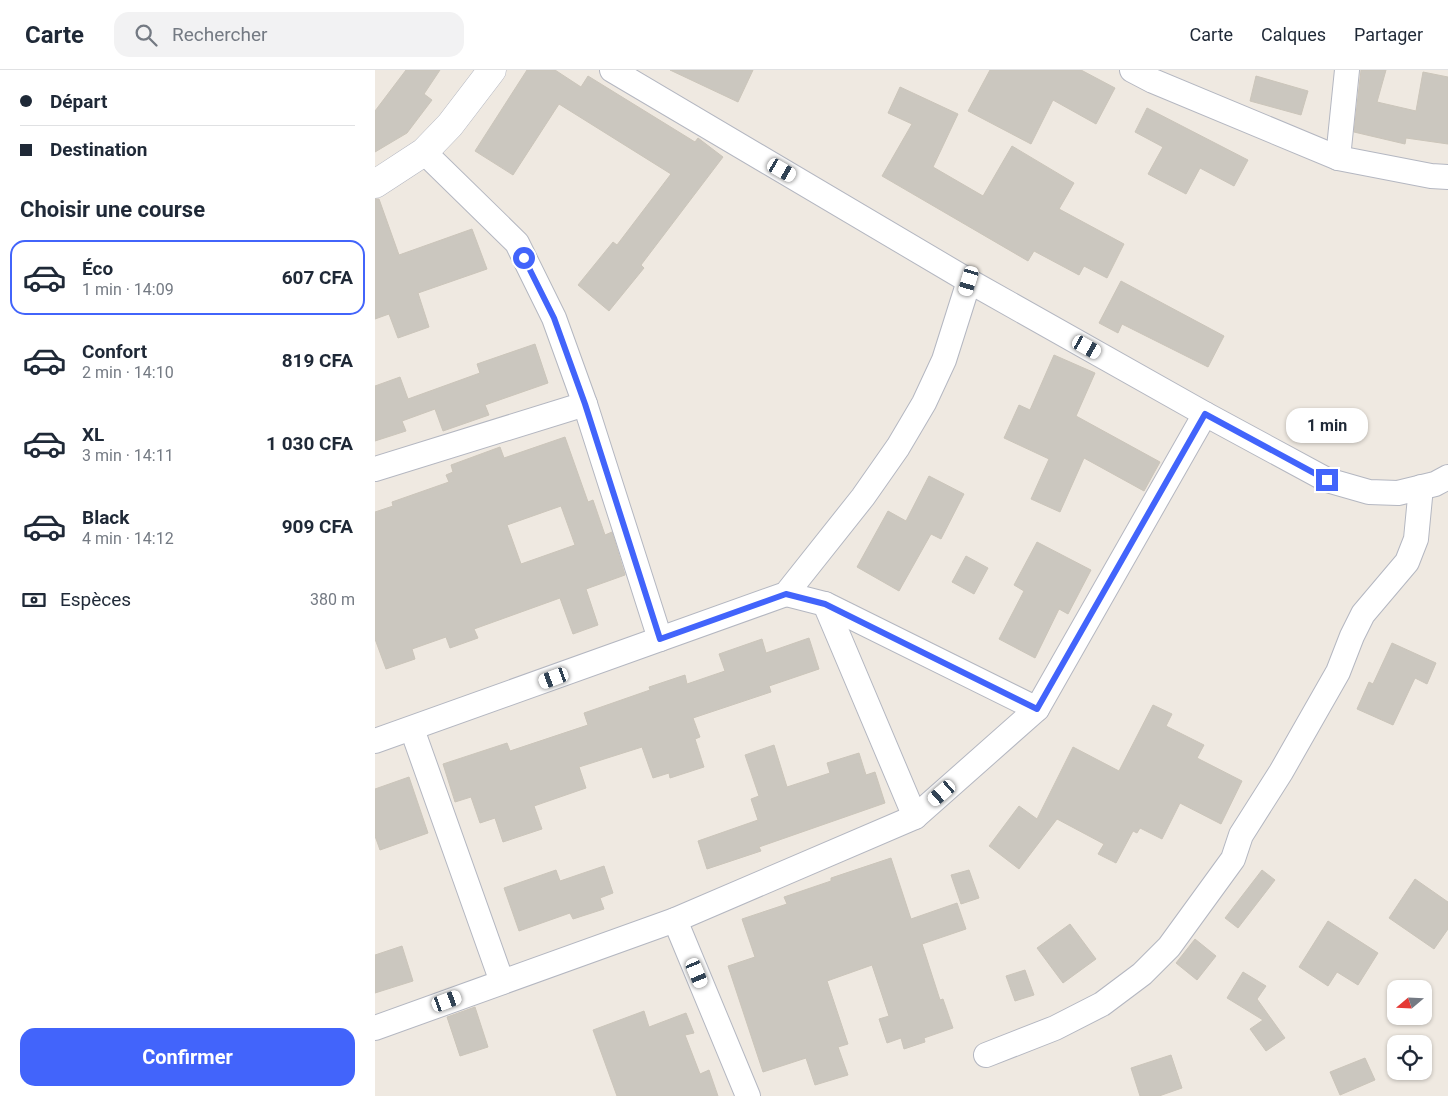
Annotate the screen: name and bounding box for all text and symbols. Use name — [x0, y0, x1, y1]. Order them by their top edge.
search box — [114, 12, 464, 57]
text: Carte — [25, 21, 84, 49]
icon: search — [132, 21, 160, 49]
text: Rechercher — [172, 23, 267, 46]
text: Carte — [1190, 24, 1233, 45]
text: Calques — [1261, 24, 1326, 45]
text: Partager — [1354, 24, 1423, 45]
text: Départ — [50, 90, 107, 113]
text: Destination — [50, 138, 147, 161]
car — [765, 156, 798, 184]
text: Choisir une course — [20, 197, 205, 222]
route start — [513, 247, 535, 269]
icon: car — [22, 255, 67, 300]
text: Éco — [82, 257, 113, 280]
car — [957, 264, 980, 298]
text: 607 CFA — [282, 266, 353, 289]
text: 1 min · 14:09 — [82, 280, 174, 299]
car — [1070, 333, 1103, 361]
icon: car — [22, 338, 67, 383]
text: Confort — [82, 340, 147, 363]
text: 819 CFA — [282, 349, 353, 372]
text: 2 min · 14:10 — [82, 363, 174, 382]
callout: 1 min — [1286, 408, 1368, 442]
text: 1 min — [1307, 416, 1347, 435]
icon: car — [22, 421, 67, 466]
text: XL — [82, 423, 104, 446]
text: 1 030 CFA — [266, 432, 353, 455]
text: 3 min · 14:11 — [82, 446, 174, 465]
route end — [1316, 469, 1338, 491]
icon: car — [22, 504, 67, 549]
text: Black — [82, 506, 129, 529]
text: 909 CFA — [282, 515, 353, 538]
text: 4 min · 14:12 — [82, 529, 174, 548]
icon: cash — [20, 586, 48, 614]
text: Espèces — [60, 588, 131, 611]
text: 380 m — [310, 590, 355, 609]
car — [537, 666, 570, 690]
car — [925, 777, 958, 809]
car — [684, 956, 709, 990]
north arrow — [1387, 980, 1433, 1025]
map controls — [1387, 980, 1432, 1080]
car — [430, 989, 463, 1013]
button: Confirmer — [20, 1028, 355, 1086]
button: locate — [1387, 1035, 1432, 1080]

